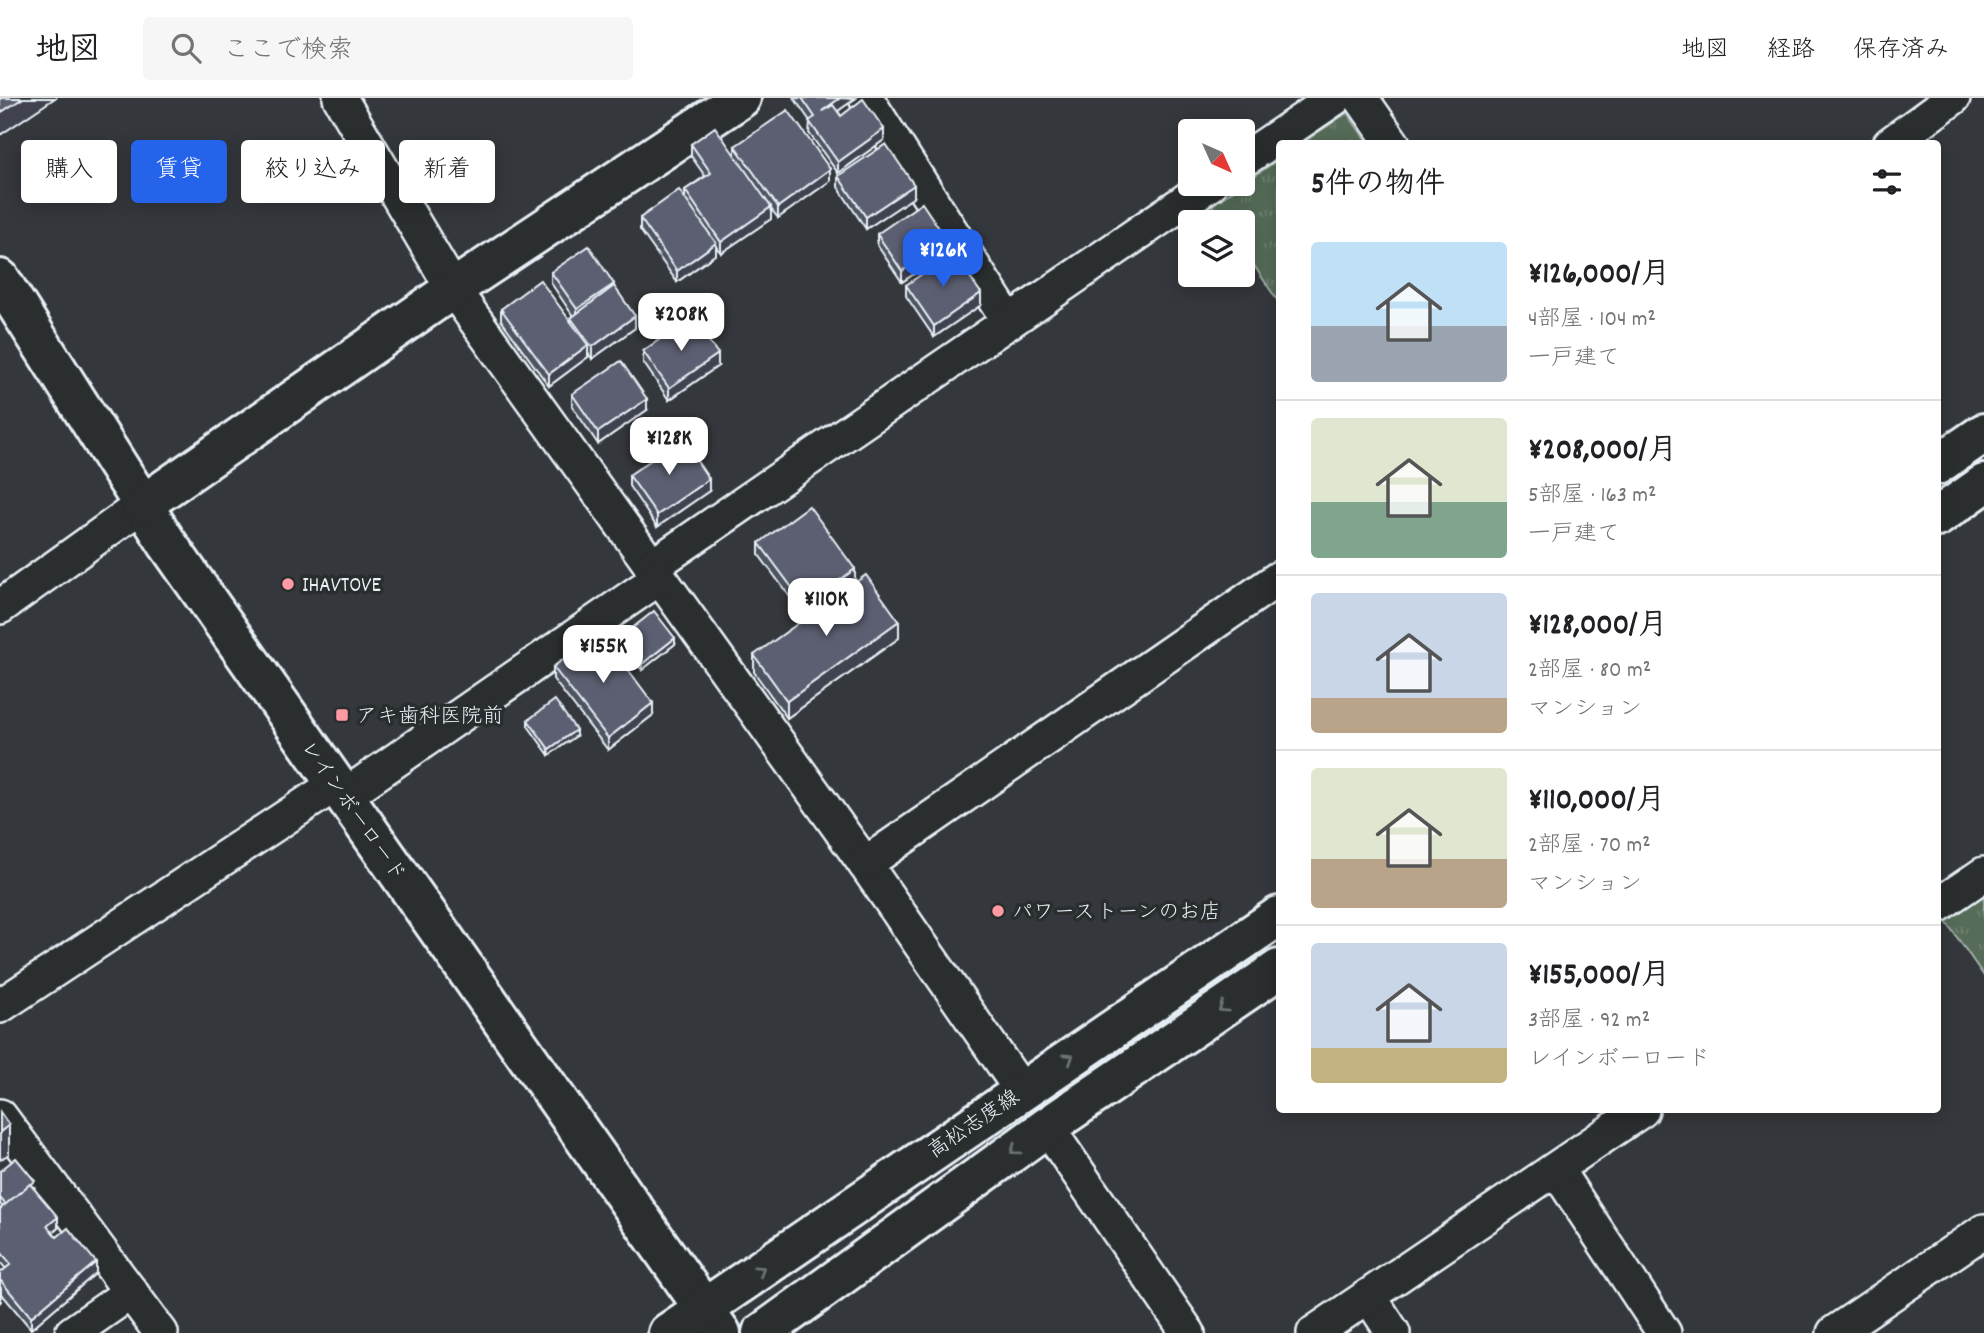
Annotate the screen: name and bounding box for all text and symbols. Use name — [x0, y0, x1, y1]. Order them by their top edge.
search box — [143, 17, 633, 80]
text: 地図 — [35, 29, 101, 76]
icon: search — [167, 29, 205, 67]
text: ここで検索 — [223, 33, 353, 70]
text: 地図 — [1681, 34, 1729, 68]
text: 経路 — [1767, 34, 1815, 68]
text: 保存済み — [1853, 34, 1949, 68]
north arrow — [1178, 119, 1255, 196]
map controls — [1178, 119, 1255, 287]
chip: 購入 — [21, 140, 117, 203]
chip: 賃貸 — [131, 140, 227, 203]
chip: 絞り込み — [241, 140, 385, 203]
chip: 新着 — [399, 140, 495, 203]
icon: filters — [1868, 163, 1906, 201]
text: 5件の物件 — [1311, 165, 1445, 208]
button: layers — [1178, 210, 1255, 287]
pin: ¥126K — [894, 230, 992, 289]
text: ¥126K — [919, 235, 967, 268]
text: ¥126,000/月 — [1528, 255, 1670, 298]
icon: home — [1367, 270, 1451, 354]
pin: ¥208K — [632, 294, 730, 353]
text: ¥208K — [654, 299, 708, 332]
text: 4部屋 · 104 m² — [1528, 304, 1656, 337]
text: 一戸建て — [1528, 343, 1620, 376]
pin: ¥128K — [620, 418, 718, 477]
text: ¥128K — [646, 423, 692, 456]
text: ¥208,000/月 — [1528, 431, 1677, 474]
icon: home — [1367, 446, 1451, 530]
text: 5部屋 · 163 m² — [1528, 480, 1656, 513]
text: 一戸建て — [1528, 519, 1620, 552]
place label: IHAVTOVE — [302, 572, 381, 602]
marker: IHAVTOVE — [280, 576, 296, 592]
pin: ¥110K — [777, 578, 875, 638]
text: ¥110K — [804, 584, 848, 617]
text: ¥128,000/月 — [1528, 606, 1668, 649]
icon: home — [1367, 621, 1451, 705]
pin: ¥155K — [554, 626, 652, 685]
text: ¥155K — [579, 631, 627, 664]
text: 2部屋 · 80 m² — [1528, 655, 1651, 688]
text: マンション — [1528, 694, 1642, 727]
place label: アキ歯科医院前 — [356, 703, 503, 733]
marker: アキ歯科医院前 — [334, 707, 350, 723]
street label: レインボーロード — [292, 735, 412, 888]
text: ¥110,000/月 — [1528, 781, 1665, 824]
icon: home — [1367, 796, 1451, 880]
text: 2部屋 · 70 m² — [1528, 830, 1651, 863]
text: マンション — [1528, 869, 1642, 902]
place label: パワーストーンのお店 — [1012, 899, 1221, 929]
marker: パワーストーンのお店 — [990, 903, 1006, 919]
text: ¥155,000/月 — [1528, 956, 1670, 999]
icon: home — [1367, 971, 1451, 1055]
one-way arrow — [1218, 1000, 1231, 1012]
text: 3部屋 · 92 m² — [1528, 1005, 1650, 1038]
text: レインボーロード — [1528, 1044, 1710, 1077]
one-way arrow — [1061, 1054, 1074, 1066]
street label: 高松志度線 — [923, 1084, 1027, 1167]
one-way arrow — [1010, 1142, 1023, 1154]
one-way arrow — [752, 1266, 765, 1278]

